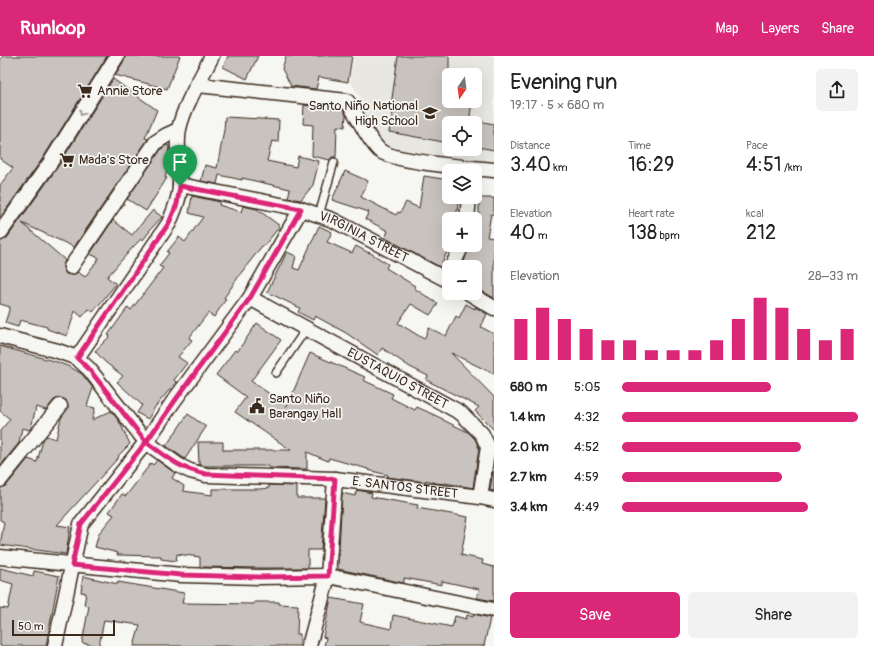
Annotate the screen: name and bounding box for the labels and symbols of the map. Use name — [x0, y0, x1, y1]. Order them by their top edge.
north arrow — [442, 68, 482, 108]
supermarket icon: Annie Store — [76, 82, 94, 100]
place label: Annie Store — [97, 83, 163, 99]
place label: Santo Niño National High School — [309, 98, 418, 129]
school or university icon: Santo Niño National High School — [421, 104, 439, 122]
one-way arrow — [79, 109, 86, 116]
pin — [163, 145, 197, 186]
supermarket icon: Mada's Store — [58, 151, 76, 169]
place label: Mada's Store — [79, 152, 149, 168]
street label: VIRGINIA STREET — [317, 208, 411, 266]
street label: EUSTAQUIO STREET — [344, 344, 451, 412]
place label: Santo Niño Barangay Hall — [269, 391, 341, 422]
public building icon: Santo Niño Barangay Hall — [248, 397, 266, 415]
street label: E. SANTOS STREET — [351, 473, 459, 502]
scale bar — [12, 618, 115, 637]

